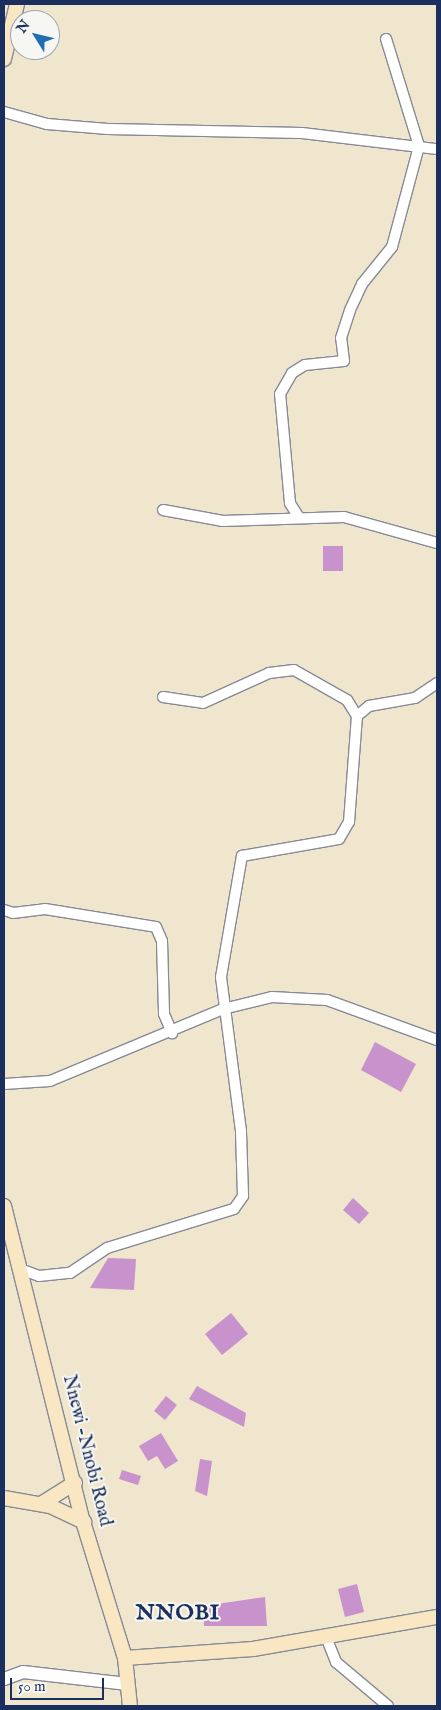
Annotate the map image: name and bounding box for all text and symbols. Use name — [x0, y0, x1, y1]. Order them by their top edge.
north arrow — [10, 10, 60, 60]
text: N — [13, 17, 35, 37]
street label: Nnewi -Nnobi Road — [57, 1373, 115, 1529]
district label: NNOBI — [135, 1601, 221, 1627]
scale bar — [12, 1668, 106, 1700]
text: 50 m — [18, 1677, 46, 1696]

